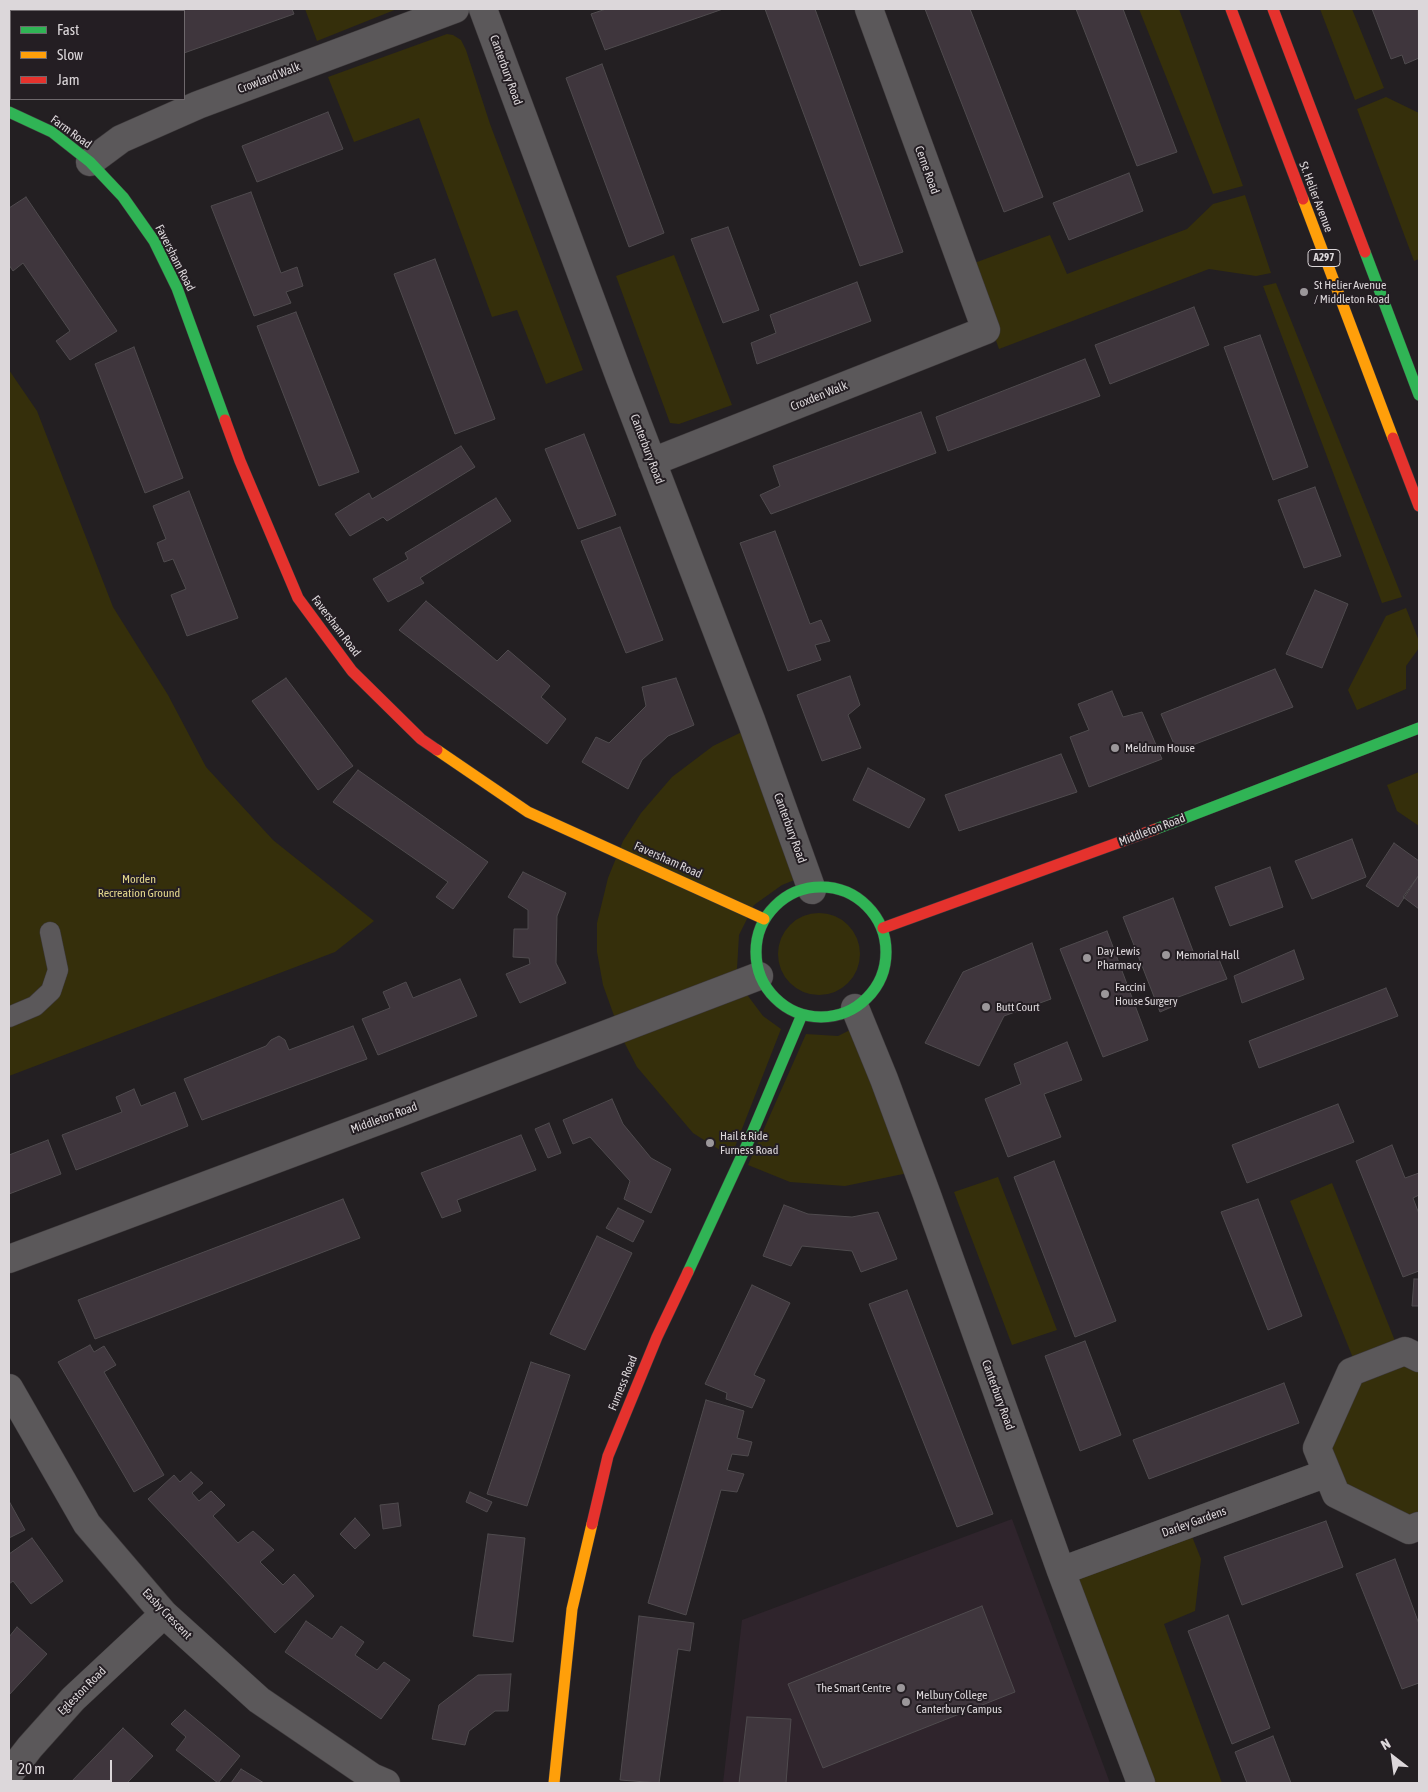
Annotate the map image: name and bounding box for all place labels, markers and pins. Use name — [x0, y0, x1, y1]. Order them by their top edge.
place label: St Helier Avenue / Middleton Road — [1314, 278, 1390, 306]
marker: St Helier Avenue / Middleton Road — [1298, 286, 1310, 298]
place label: Meldrum House — [1125, 741, 1195, 755]
marker: Meldrum House — [1109, 742, 1121, 754]
place label: Day Lewis Pharmacy — [1097, 944, 1141, 972]
place label: Memorial Hall — [1176, 948, 1239, 962]
marker: Memorial Hall — [1160, 949, 1172, 961]
marker: Day Lewis Pharmacy — [1081, 952, 1093, 964]
place label: Faccini House Surgery — [1115, 980, 1178, 1008]
marker: Faccini House Surgery — [1099, 988, 1111, 1000]
place label: Butt Court — [996, 1000, 1040, 1014]
marker: Butt Court — [980, 1001, 992, 1013]
place label: Hail & Ride Furness Road — [720, 1129, 778, 1157]
marker: Hail & Ride Furness Road — [704, 1137, 716, 1149]
place label: The Smart Centre — [816, 1681, 891, 1695]
marker: The Smart Centre — [895, 1682, 907, 1694]
place label: Melbury College Canterbury Campus — [916, 1688, 1002, 1716]
marker: Melbury College Canterbury Campus — [900, 1696, 912, 1708]

